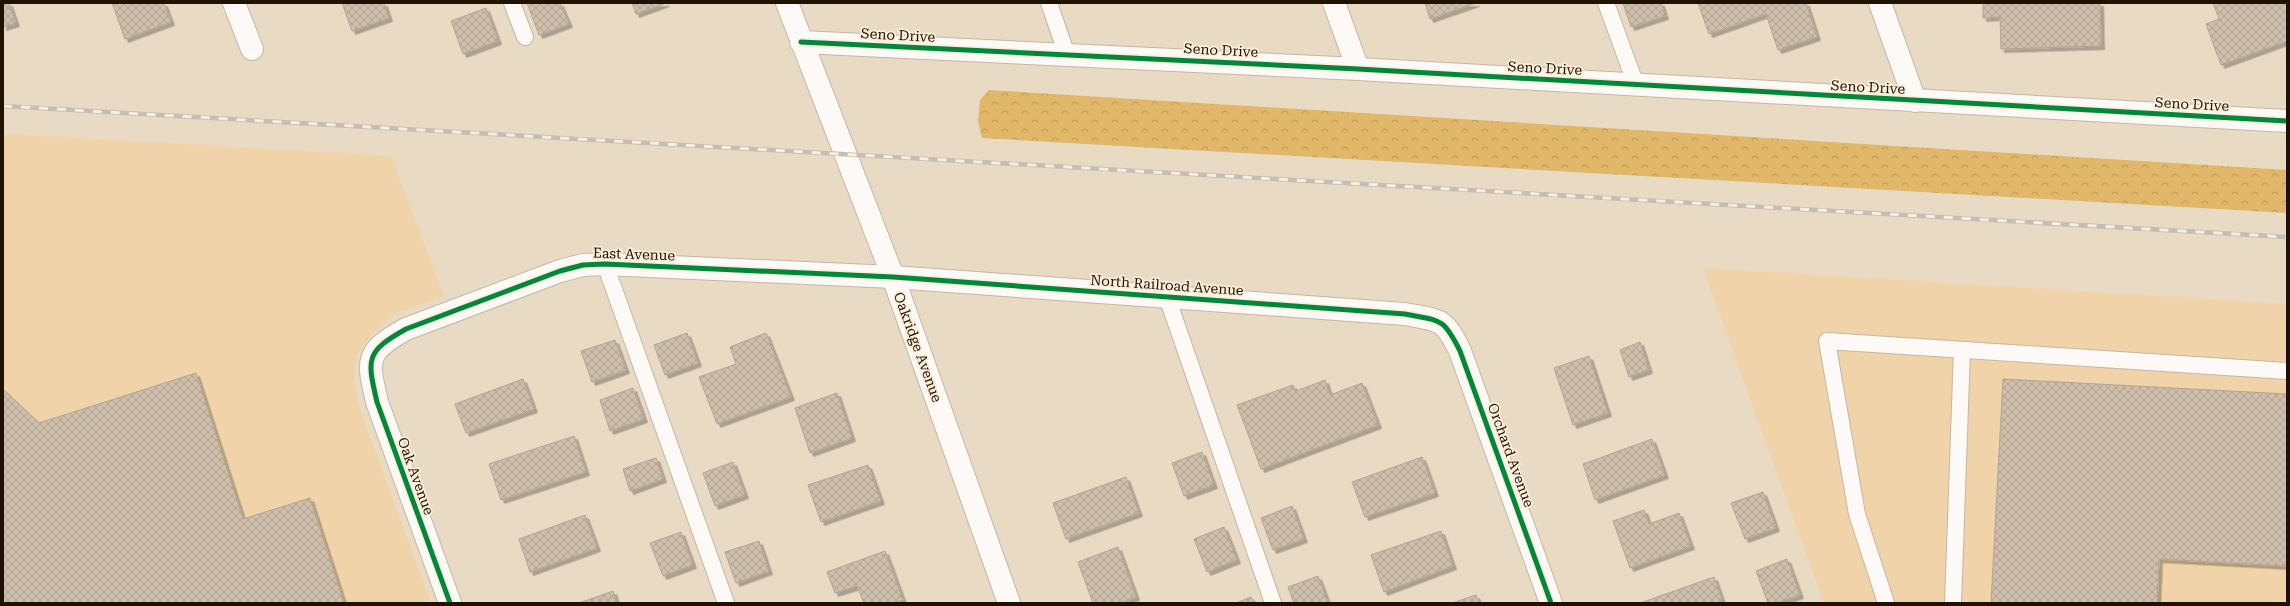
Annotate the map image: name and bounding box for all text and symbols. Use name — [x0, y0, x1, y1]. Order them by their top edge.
street label: Seno Drive — [860, 25, 936, 45]
street label: Seno Drive — [1183, 40, 1259, 60]
street label: Seno Drive — [1507, 58, 1583, 78]
street label: Seno Drive — [1830, 77, 1906, 97]
street label: Seno Drive — [2154, 94, 2230, 114]
street label: East Avenue — [593, 245, 676, 263]
street label: North Railroad Avenue — [1090, 272, 1244, 298]
street label: Oakridge Avenue — [891, 290, 945, 404]
street label: Orchard Avenue — [1485, 401, 1537, 509]
street label: Oak Avenue — [395, 435, 438, 517]

